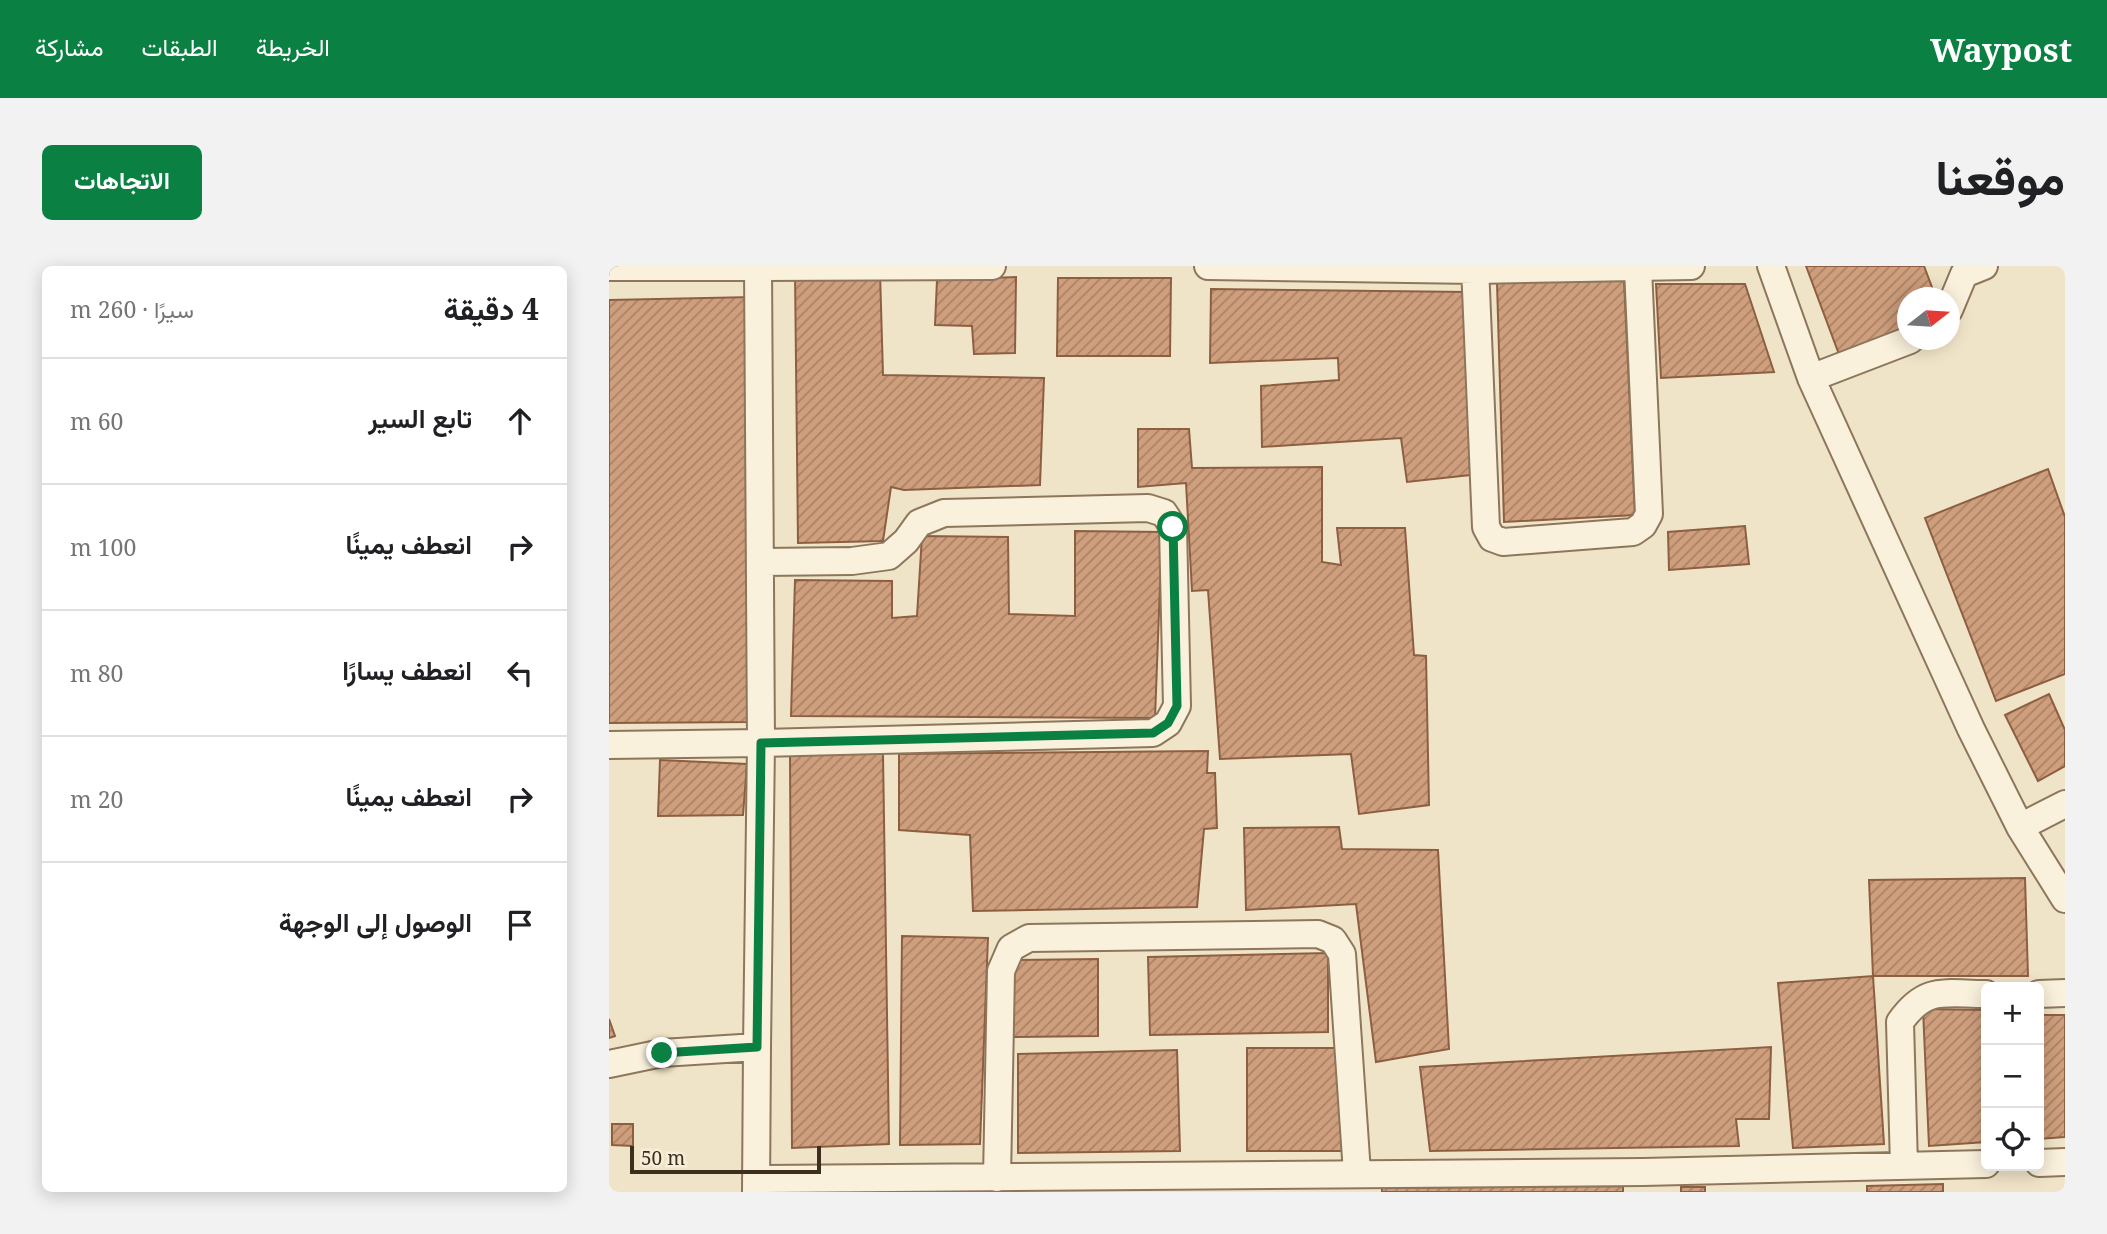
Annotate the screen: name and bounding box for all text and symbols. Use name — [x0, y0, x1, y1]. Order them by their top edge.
text: Waypost — [1930, 27, 2072, 72]
text: مشاركة — [35, 30, 103, 63]
text: الطبقات — [141, 30, 218, 63]
text: الخريطة — [256, 30, 330, 63]
text: موقعنا — [1935, 143, 2065, 209]
button: الاتجاهات — [42, 145, 202, 220]
north arrow — [1897, 287, 1960, 350]
text: 4 دقيقة — [444, 288, 539, 329]
text: سيرًا · 260 m — [70, 293, 194, 325]
text: تابع السير — [368, 400, 472, 436]
icon: ahead — [501, 402, 539, 440]
text: 60 m — [70, 405, 123, 437]
route start — [1157, 511, 1188, 542]
text: انعطف يمينًا — [345, 526, 472, 562]
icon: right — [501, 528, 539, 566]
text: 100 m — [70, 531, 136, 563]
text: انعطف يسارًا — [342, 652, 472, 688]
icon: left — [501, 654, 539, 692]
text: 80 m — [70, 657, 123, 689]
text: انعطف يمينًا — [345, 778, 472, 814]
icon: right — [501, 780, 539, 818]
text: 20 m — [70, 783, 123, 815]
text: الوصول إلى الوجهة — [279, 904, 472, 940]
icon: arrive — [501, 906, 539, 944]
map controls — [1981, 982, 2044, 1171]
button: + — [1981, 982, 2044, 1045]
route end — [646, 1037, 677, 1068]
button: − — [1981, 1045, 2044, 1108]
button: locate — [1981, 1108, 2044, 1171]
scale bar — [630, 1143, 821, 1175]
text: 50 m — [641, 1145, 685, 1171]

